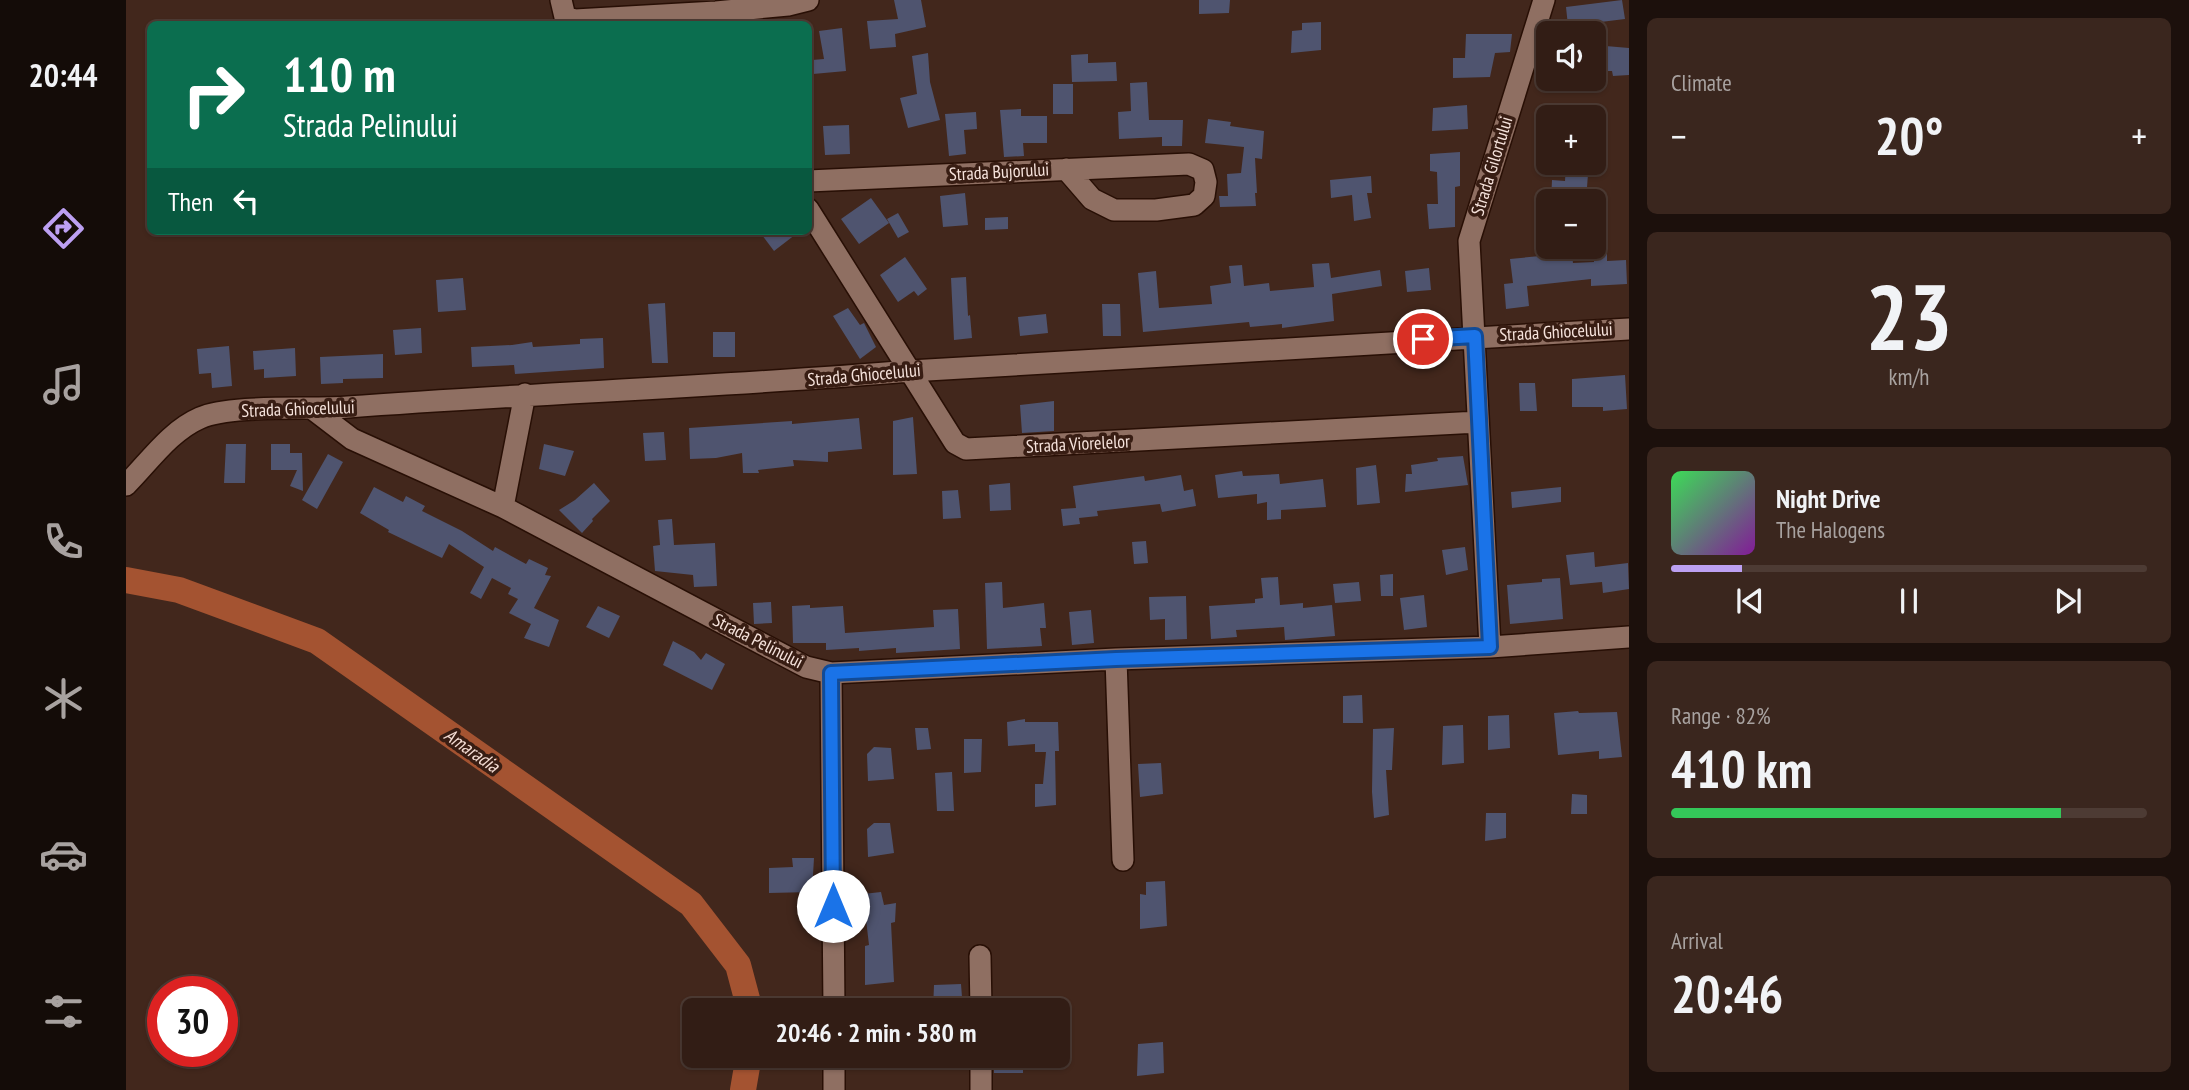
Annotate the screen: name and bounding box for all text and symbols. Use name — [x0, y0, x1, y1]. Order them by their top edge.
map controls — [1536, 21, 1606, 259]
button: sound — [1536, 21, 1606, 91]
text: 110 m — [283, 42, 396, 106]
icon: right — [168, 49, 259, 140]
text: 20:44 — [28, 54, 98, 96]
text: Climate — [1671, 68, 1732, 97]
text: 20° — [1875, 102, 1943, 169]
text: Strada Pelinului — [283, 104, 458, 146]
button: + — [1536, 105, 1606, 175]
text: − — [1671, 111, 1687, 160]
text: + — [2131, 111, 2147, 160]
street label: Strada Gilortului — [1466, 114, 1517, 218]
street label: Strada Bujorului — [948, 157, 1050, 186]
icon: left — [227, 182, 265, 220]
text: Then — [168, 185, 213, 218]
button: − — [1536, 189, 1606, 259]
icon: directions — [39, 204, 88, 253]
text: 23 — [1866, 257, 1953, 375]
pin — [1393, 309, 1453, 369]
street label: Strada Ghiocelului — [1499, 317, 1613, 346]
icon: arrive — [1404, 320, 1442, 358]
street label: Strada Ghiocelului — [806, 358, 922, 391]
icon: music — [39, 360, 88, 409]
text: km/h — [1889, 362, 1929, 391]
street label: Strada Ghiocelului — [241, 395, 355, 422]
street label: Strada Viorelelor — [1025, 429, 1131, 458]
text: Night Drive — [1776, 482, 1881, 515]
text: The Halogens — [1776, 515, 1885, 544]
icon: phone — [39, 517, 88, 566]
icon: previous — [1731, 582, 1769, 620]
icon: pause — [1890, 582, 1928, 620]
icon: next — [2049, 582, 2087, 620]
street label: Strada Pelinului — [709, 608, 807, 673]
icon: climate — [39, 674, 88, 723]
text: Range · 82% — [1671, 701, 1771, 730]
water label: Amaradia — [440, 722, 505, 778]
text: 410 km — [1671, 735, 1812, 802]
icon: car — [39, 830, 88, 879]
position arrow — [796, 869, 870, 943]
text: Arrival — [1671, 926, 1723, 955]
text: 20:46 — [1671, 960, 1783, 1027]
speed limit sign: 30 — [147, 976, 238, 1067]
icon: filters — [39, 987, 88, 1036]
text: 20:46 · 2 min · 580 m — [776, 1016, 976, 1049]

